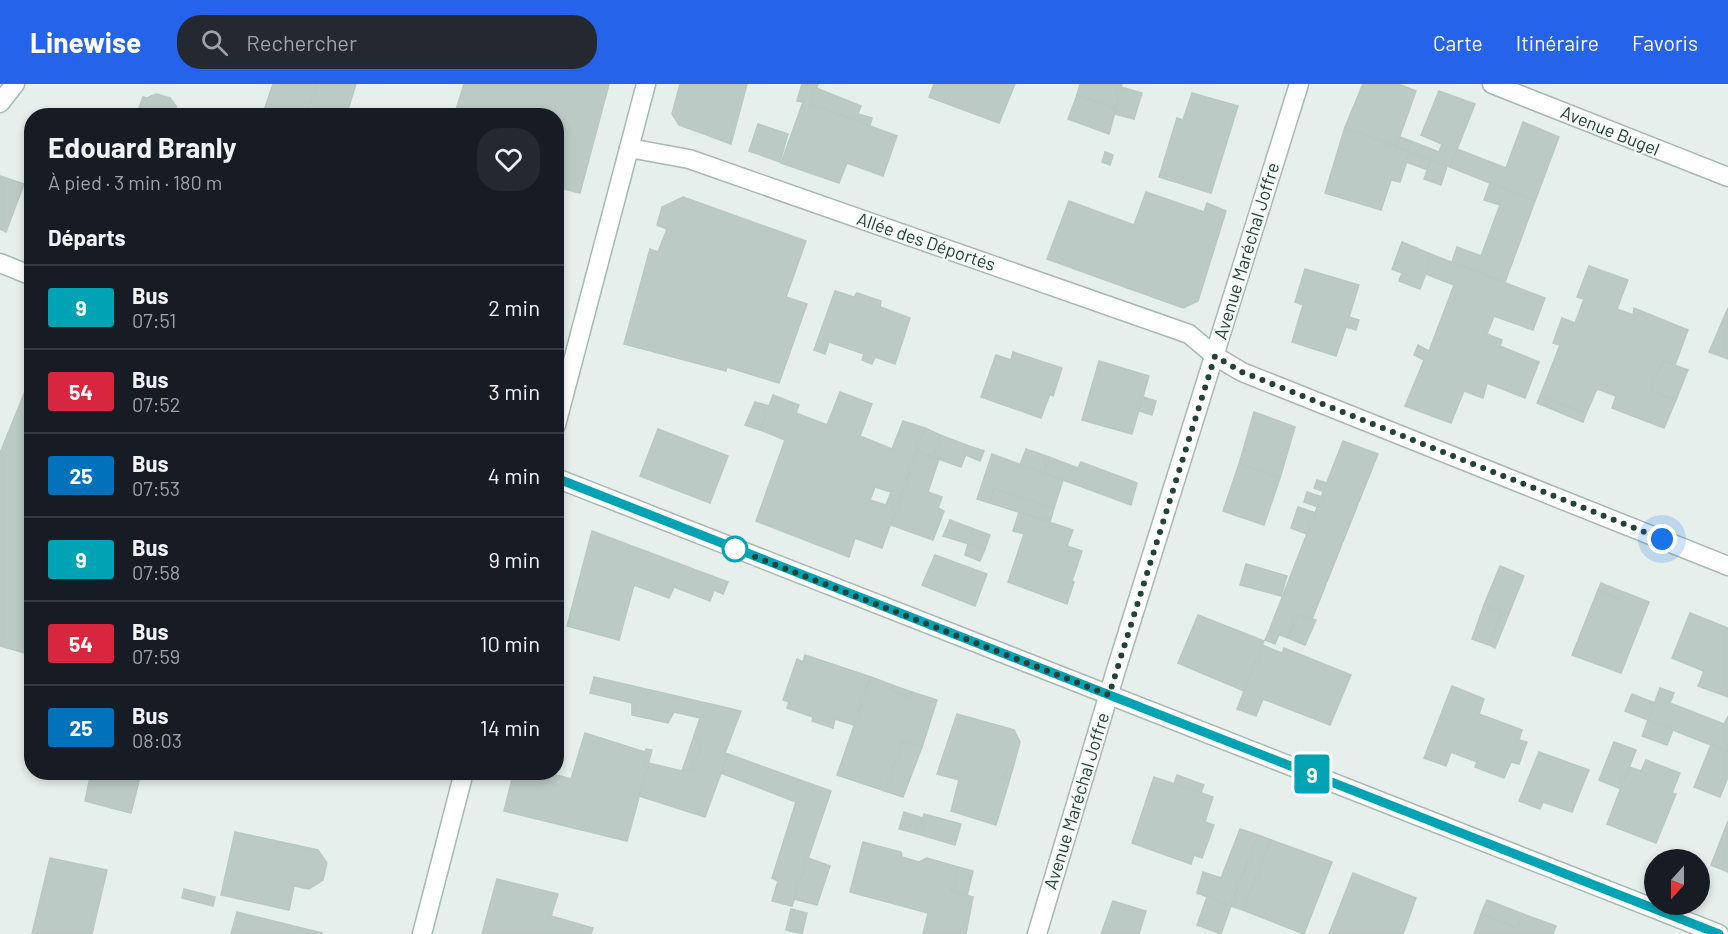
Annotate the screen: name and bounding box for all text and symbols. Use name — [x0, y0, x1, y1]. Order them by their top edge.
search box — [177, 15, 597, 69]
text: Linewise — [30, 25, 141, 59]
icon: search — [198, 26, 231, 59]
text: Rechercher — [246, 29, 357, 55]
text: Carte — [1433, 30, 1483, 55]
text: Itinéraire — [1516, 30, 1599, 55]
text: Favoris — [1632, 30, 1698, 55]
street label: Avenue Bugel — [1558, 100, 1663, 160]
button: heart — [477, 128, 540, 191]
text: Edouard Branly — [48, 130, 237, 164]
street label: Avenue Maréchal Joffre — [1209, 160, 1283, 342]
text: À pied · 3 min · 180 m — [48, 170, 222, 194]
street label: Allée des Déportés — [854, 207, 998, 275]
text: Départs — [48, 224, 126, 250]
text: Bus — [132, 282, 169, 308]
text: 2 min — [488, 294, 540, 320]
text: 9 — [75, 295, 87, 320]
text: 07:51 — [132, 308, 176, 332]
text: Bus — [132, 366, 169, 392]
text: 3 min — [489, 378, 540, 404]
text: 54 — [69, 379, 93, 404]
text: 07:52 — [132, 392, 181, 416]
text: Bus — [132, 450, 169, 476]
text: 4 min — [488, 462, 540, 488]
text: 25 — [69, 463, 93, 488]
text: 07:53 — [132, 476, 180, 500]
your location — [1647, 524, 1677, 554]
text: Bus — [132, 534, 169, 560]
unlabelled marker — [722, 536, 748, 562]
text: 9 min — [488, 546, 540, 572]
text: 9 — [75, 547, 87, 572]
text: 07:58 — [132, 560, 180, 584]
text: Bus — [132, 618, 169, 644]
text: 10 min — [480, 630, 540, 656]
text: 54 — [69, 631, 93, 656]
text: 07:59 — [132, 644, 180, 668]
text: Bus — [132, 702, 169, 728]
street label: Avenue Maréchal Joffre — [1039, 710, 1113, 892]
text: 14 min — [480, 714, 540, 740]
text: 25 — [69, 715, 93, 740]
text: 08:03 — [132, 728, 182, 752]
line badge: 9 — [1292, 754, 1332, 794]
text: 9 — [1306, 762, 1318, 787]
north arrow — [1644, 849, 1710, 915]
map controls — [1644, 849, 1710, 915]

